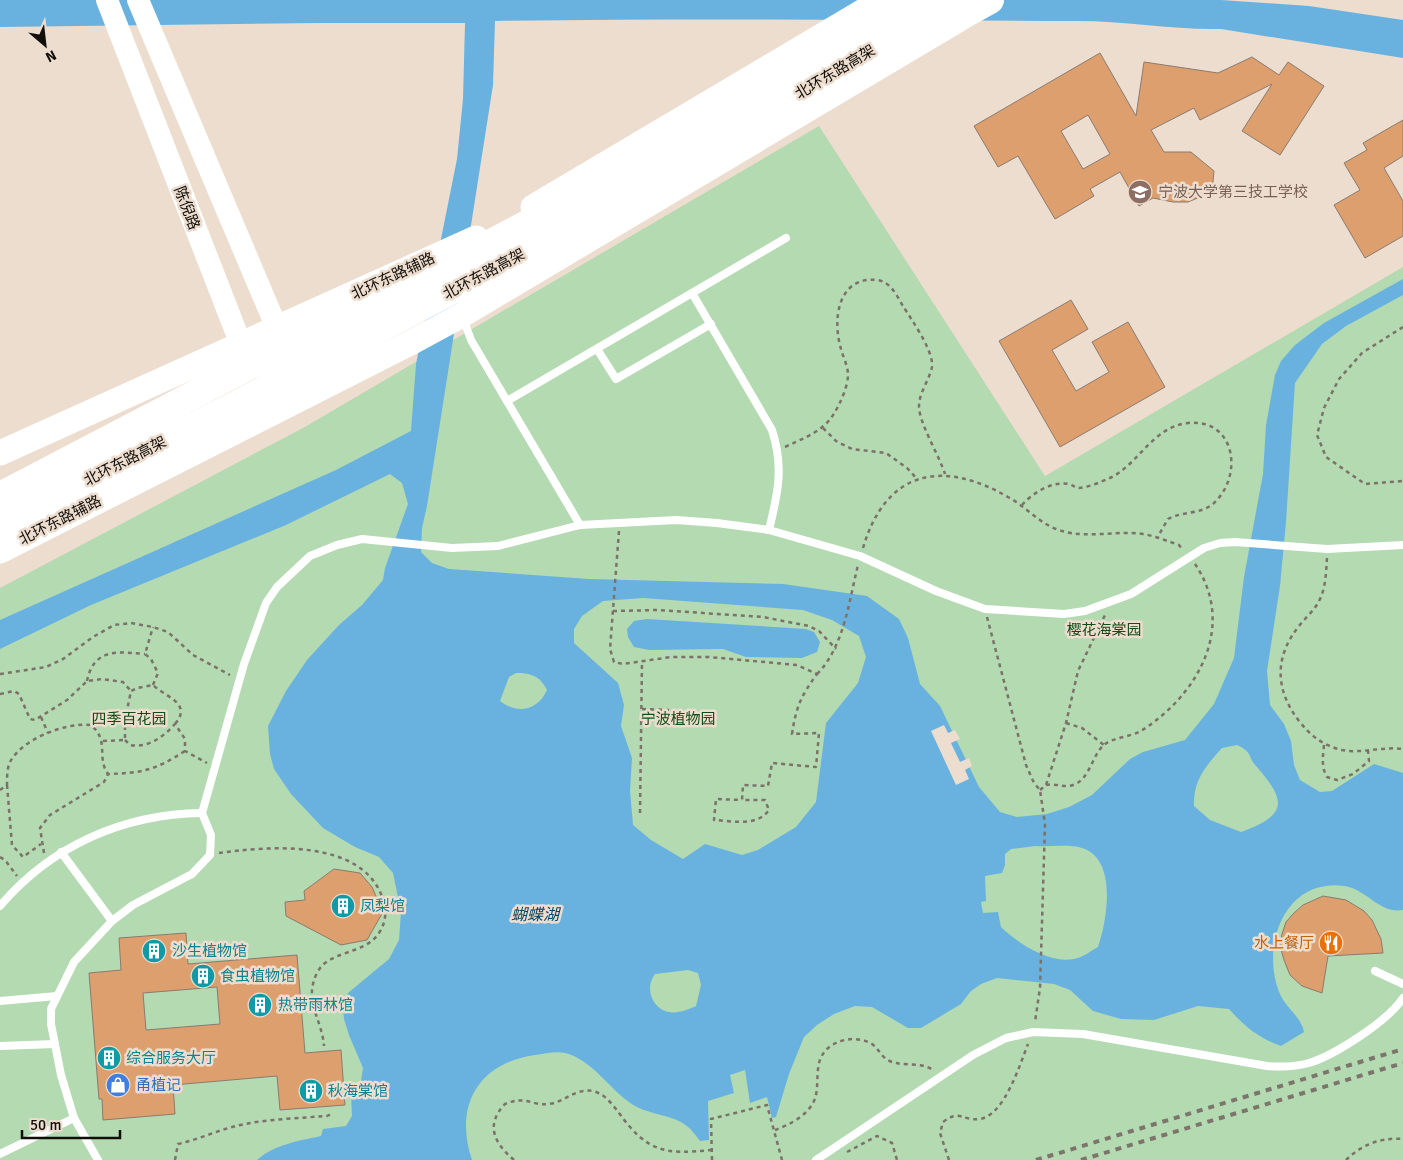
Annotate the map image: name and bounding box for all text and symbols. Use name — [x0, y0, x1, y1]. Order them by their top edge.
north arrow — [20, 20, 70, 70]
street label: 北环东路高架 — [792, 41, 878, 103]
text: N — [43, 46, 59, 66]
school or university icon: 宁波大学第三技工学校 — [1127, 179, 1153, 205]
place label: 宁波大学第三技工学校 — [1158, 183, 1308, 201]
street label: 陈倪路 — [171, 184, 203, 232]
street label: 北环东路高架 — [440, 245, 528, 303]
street label: 北环东路辅路 — [348, 249, 438, 303]
street label: 北环东路高架 — [81, 433, 169, 489]
street label: 北环东路辅路 — [16, 492, 104, 548]
park label: 樱花海棠园 — [1066, 621, 1142, 639]
park label: 四季百花园 — [91, 710, 167, 728]
park label: 宁波植物园 — [640, 710, 716, 728]
building icon: 凤梨馆 — [330, 893, 356, 919]
place label: 凤梨馆 — [360, 897, 405, 915]
water label: 蝴蝶湖 — [511, 905, 562, 925]
restaurant icon: 水上餐厅 — [1318, 930, 1344, 956]
place label: 水上餐厅 — [1254, 934, 1314, 952]
building icon: 沙生植物馆 — [141, 938, 167, 964]
place label: 沙生植物馆 — [172, 942, 247, 960]
building icon: 食虫植物馆 — [190, 963, 216, 989]
place label: 食虫植物馆 — [220, 967, 295, 985]
building icon: 热带雨林馆 — [247, 992, 273, 1018]
place label: 热带雨林馆 — [278, 996, 353, 1014]
building icon: 综合服务大厅 — [96, 1045, 122, 1071]
place label: 综合服务大厅 — [126, 1049, 216, 1067]
shop icon: 甬植记 — [105, 1072, 131, 1098]
place label: 甬植记 — [136, 1076, 181, 1094]
building icon: 秋海棠馆 — [298, 1078, 324, 1104]
place label: 秋海棠馆 — [328, 1082, 388, 1100]
scale bar — [22, 1108, 120, 1140]
text: 50 m — [30, 1116, 61, 1134]

